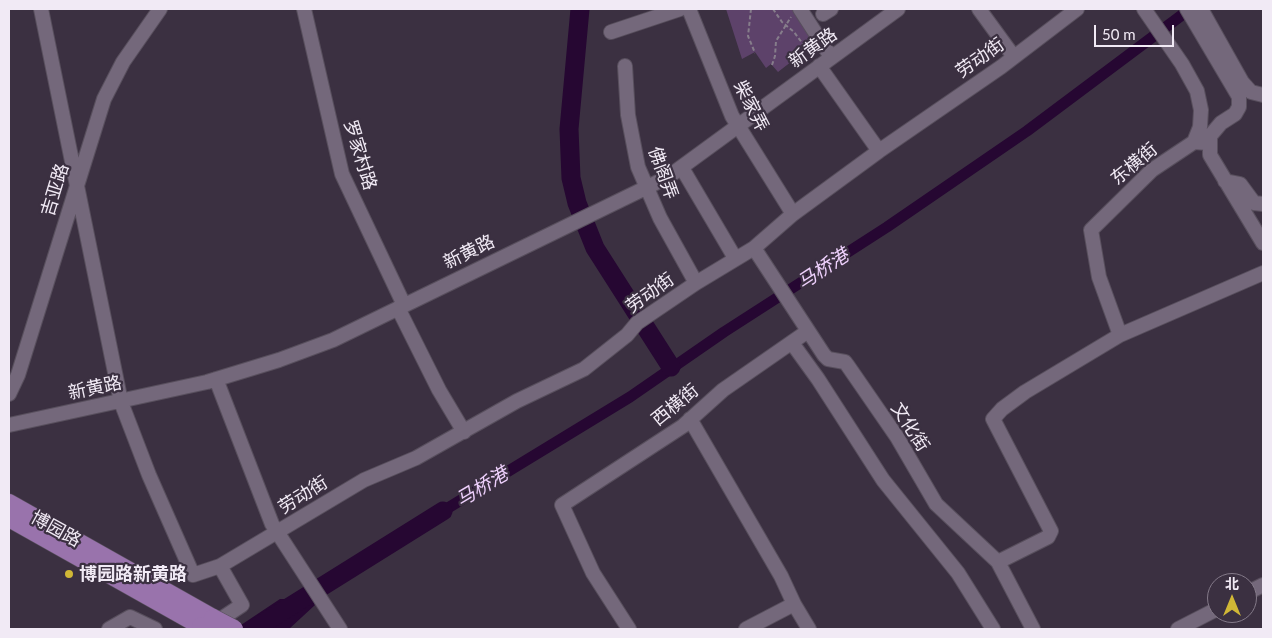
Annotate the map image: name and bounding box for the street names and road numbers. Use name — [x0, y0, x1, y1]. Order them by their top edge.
street label: 新黄路 — [785, 23, 841, 73]
street label: 劳动街 — [952, 34, 1008, 82]
street label: 柴家弄 — [729, 77, 773, 135]
street label: 罗家村路 — [339, 117, 381, 193]
street label: 东横街 — [1106, 138, 1162, 190]
street label: 佛阁弄 — [644, 144, 682, 202]
street label: 吉亚路 — [37, 161, 73, 219]
street label: 新黄路 — [440, 230, 498, 274]
street label: 劳动街 — [622, 268, 678, 318]
street label: 新黄路 — [66, 372, 124, 404]
street label: 西横街 — [647, 380, 703, 430]
street label: 文化街 — [886, 398, 934, 456]
street label: 劳动街 — [274, 472, 332, 518]
street label: 博园路 — [27, 506, 85, 552]

